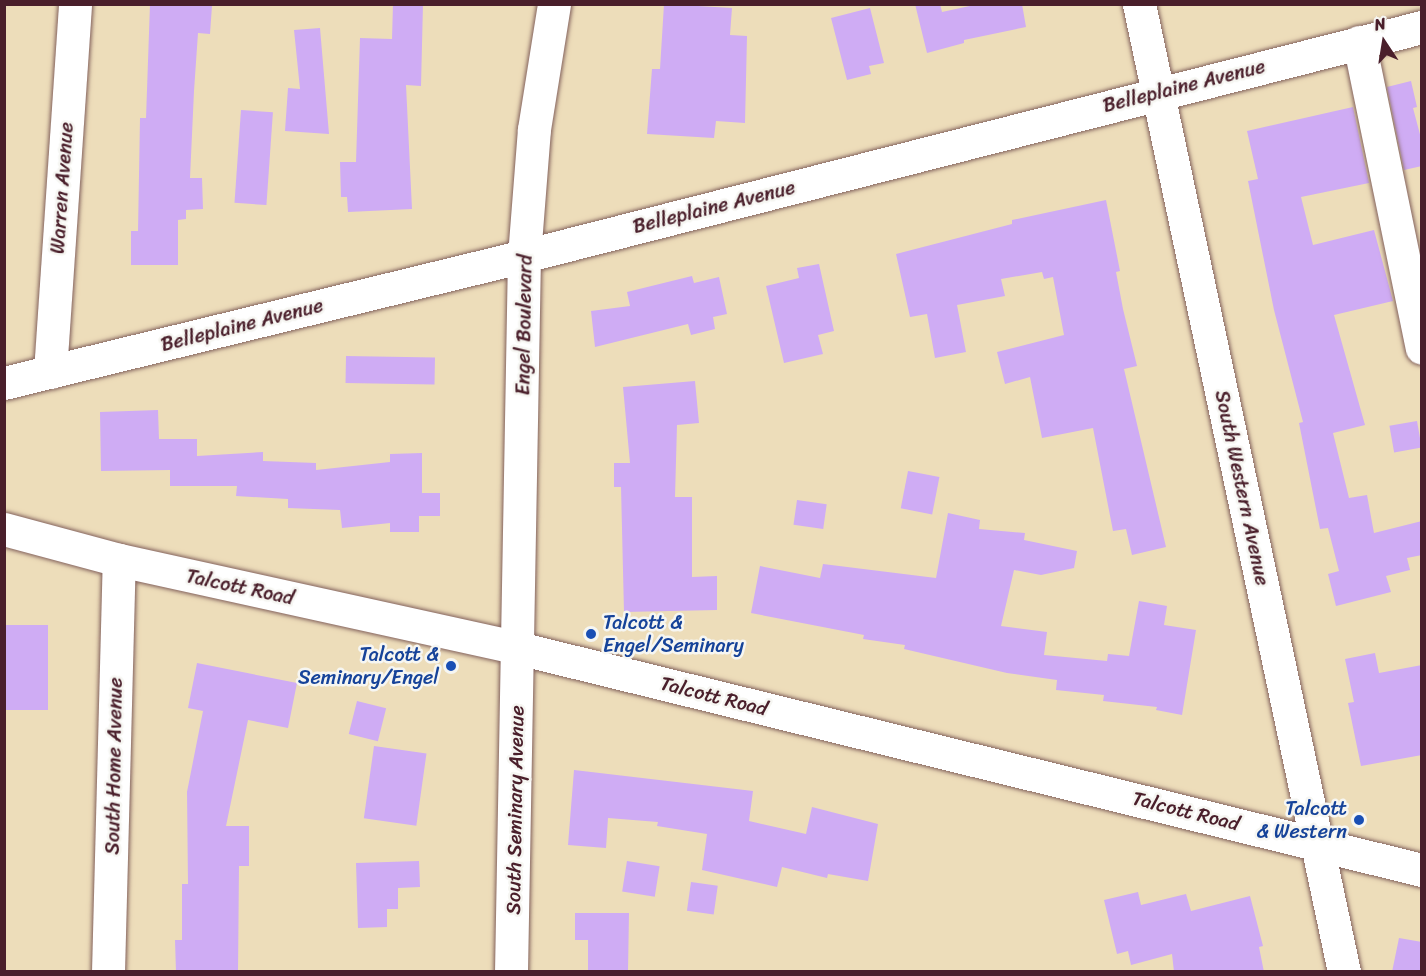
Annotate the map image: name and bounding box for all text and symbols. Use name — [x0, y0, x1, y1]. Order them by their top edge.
text: N — [1372, 9, 1389, 39]
north arrow — [1354, 12, 1414, 72]
street label: Belleplaine Avenue — [1100, 54, 1268, 118]
street label: Warren Avenue — [45, 121, 79, 255]
street label: Belleplaine Avenue — [630, 175, 798, 239]
street label: Engel Boulevard — [511, 255, 537, 395]
street label: Belleplaine Avenue — [158, 293, 326, 357]
street label: South Western Avenue — [1209, 388, 1275, 588]
street label: Talcott Road — [184, 564, 296, 610]
place label: Talcott & Engel/Seminary — [603, 610, 744, 657]
marker: Talcott & Engel/Seminary — [584, 627, 598, 641]
place label: Talcott & Seminary/Engel — [298, 642, 439, 689]
marker: Talcott & Seminary/Engel — [444, 659, 458, 673]
street label: Talcott Road — [658, 671, 770, 721]
street label: South Home Avenue — [100, 677, 128, 855]
street label: South Seminary Avenue — [501, 705, 529, 915]
street label: Talcott Road — [1130, 786, 1242, 836]
place label: Talcott & Western — [1256, 796, 1347, 843]
marker: Talcott & Western — [1352, 813, 1366, 827]

